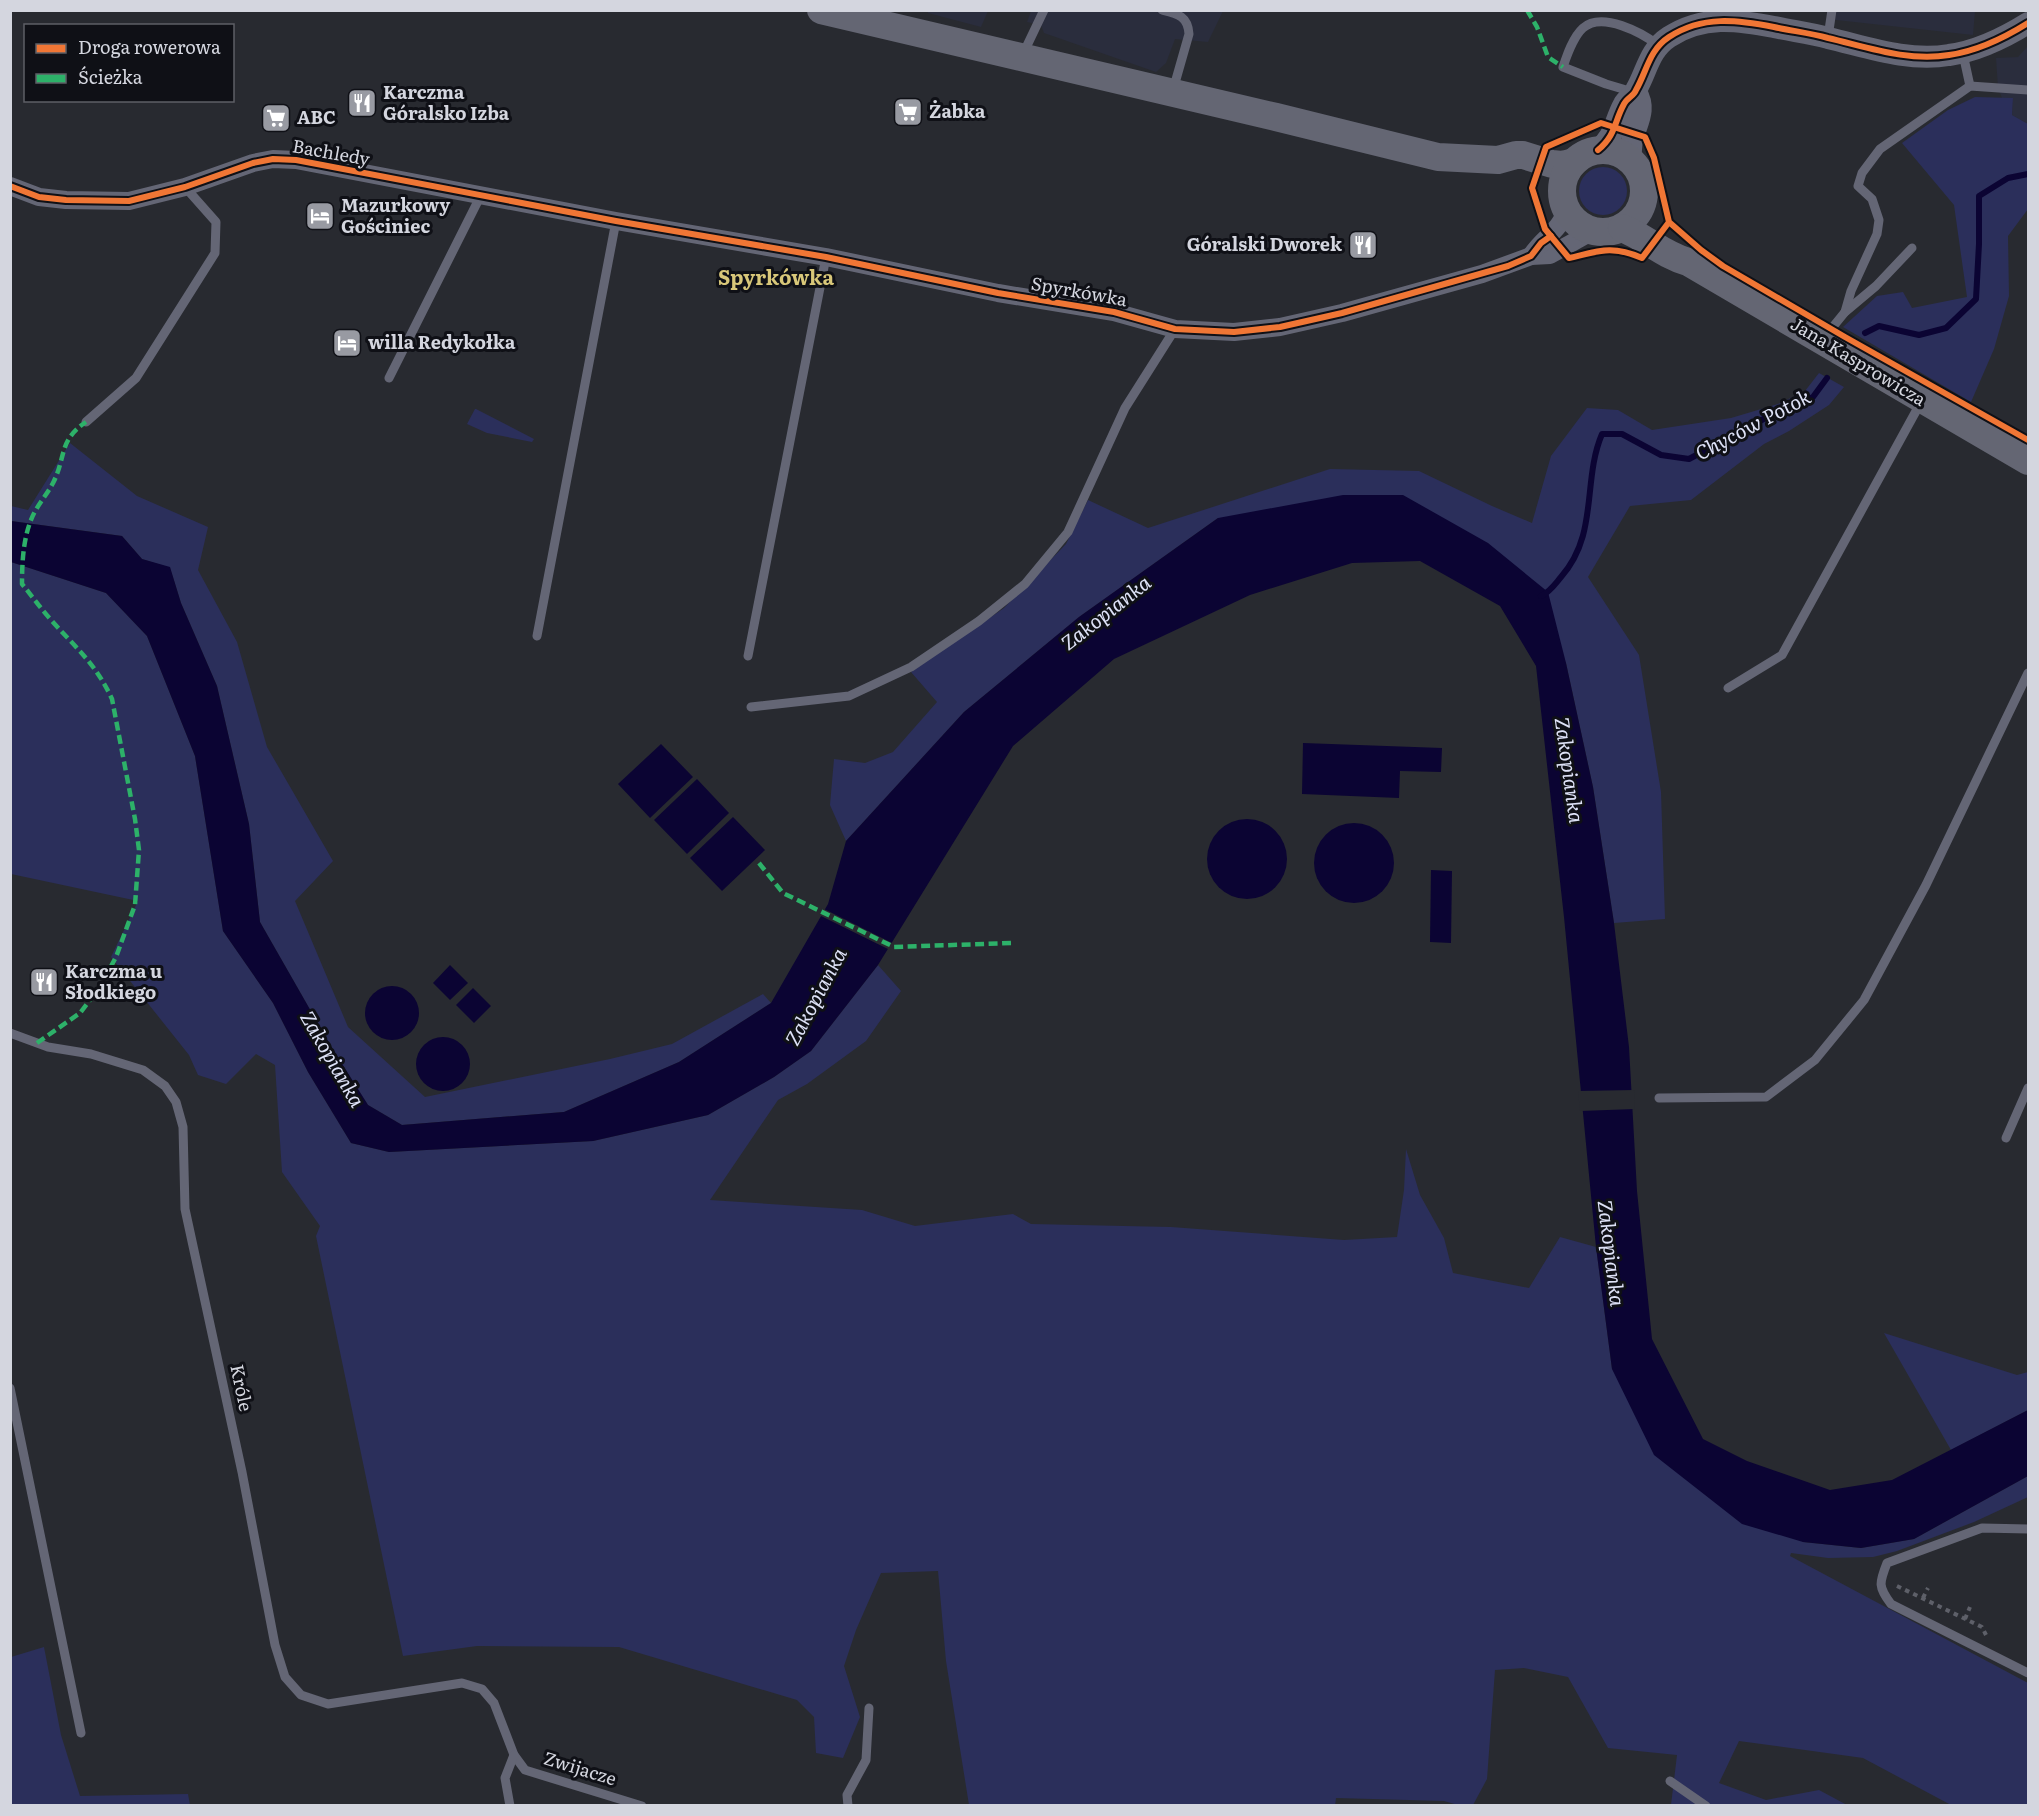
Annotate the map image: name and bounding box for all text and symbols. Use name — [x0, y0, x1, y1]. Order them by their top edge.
legend — [24, 24, 234, 102]
text: Droga rowerowa — [78, 33, 221, 60]
text: Ścieżka — [78, 63, 143, 90]
place label: Karczma Góralsko Izba — [383, 78, 510, 126]
restaurant icon: Karczma Góralsko Izba — [346, 87, 378, 119]
supermarket icon: Żabka — [892, 96, 924, 128]
place label: Żabka — [929, 97, 986, 124]
supermarket icon: ABC — [260, 102, 292, 134]
place label: ABC — [297, 103, 336, 130]
street label: Bachledy — [290, 131, 373, 172]
place label: Mazurkowy Gościniec — [341, 191, 450, 239]
hotel icon: Mazurkowy Gościniec — [304, 200, 336, 232]
restaurant icon: Góralski Dworek — [1347, 229, 1379, 261]
place label: Góralski Dworek — [1187, 230, 1343, 257]
district label: Spyrkówka — [718, 261, 834, 291]
street label: Spyrkówka — [1029, 269, 1130, 312]
street label: Jana Kasprowicza — [1786, 310, 1932, 412]
hotel icon: willa Redykołka — [331, 327, 363, 359]
place label: willa Redykołka — [368, 328, 516, 355]
water label: Chyców Potok — [1689, 380, 1815, 466]
water label: Zakopianka — [1053, 566, 1157, 656]
water label: Zakopianka — [1549, 715, 1593, 825]
water label: Zakopianka — [776, 941, 853, 1050]
place label: Karczma u Słodkiego — [65, 957, 162, 1005]
restaurant icon: Karczma u Słodkiego — [28, 966, 60, 998]
water label: Zakopianka — [294, 1004, 374, 1112]
water label: Zakopianka — [1592, 1198, 1634, 1308]
street label: Króle — [224, 1362, 261, 1414]
street label: Zwijacze — [541, 1744, 620, 1791]

